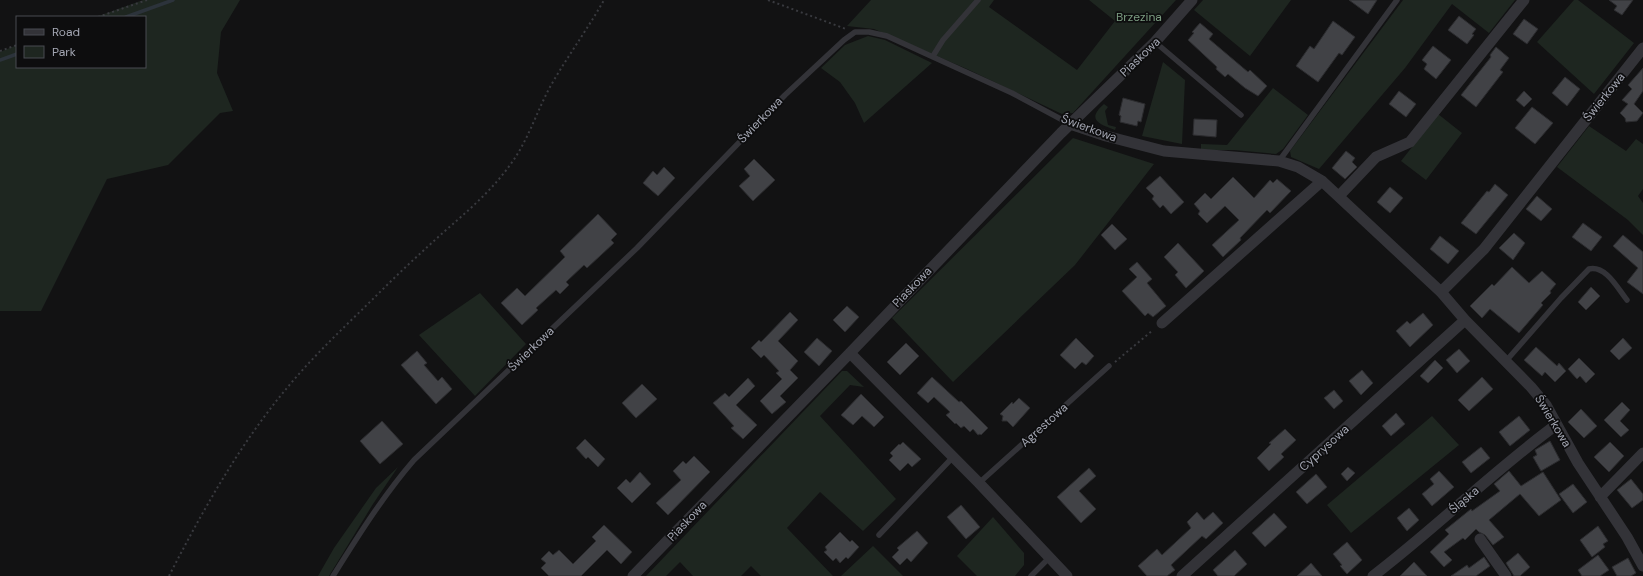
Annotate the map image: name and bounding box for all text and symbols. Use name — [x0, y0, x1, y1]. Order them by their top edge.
park label: Brzezina — [1116, 9, 1162, 25]
legend — [16, 16, 146, 68]
text: Road — [52, 24, 80, 40]
street label: Piaskowa — [1116, 34, 1164, 80]
text: Park — [52, 44, 76, 60]
street label: Świerkowa — [1579, 69, 1629, 125]
street label: Świerkowa — [734, 93, 786, 147]
street label: Świerkowa — [1059, 111, 1119, 145]
street label: Piaskowa — [889, 263, 935, 311]
street label: Świerkowa — [504, 323, 558, 375]
street label: Świerkowa — [1531, 392, 1575, 450]
street label: Agrestowa — [1017, 400, 1071, 450]
street label: Cyprysowa — [1296, 421, 1352, 475]
street label: Śląska — [1446, 483, 1482, 517]
street label: Piaskowa — [664, 497, 710, 545]

